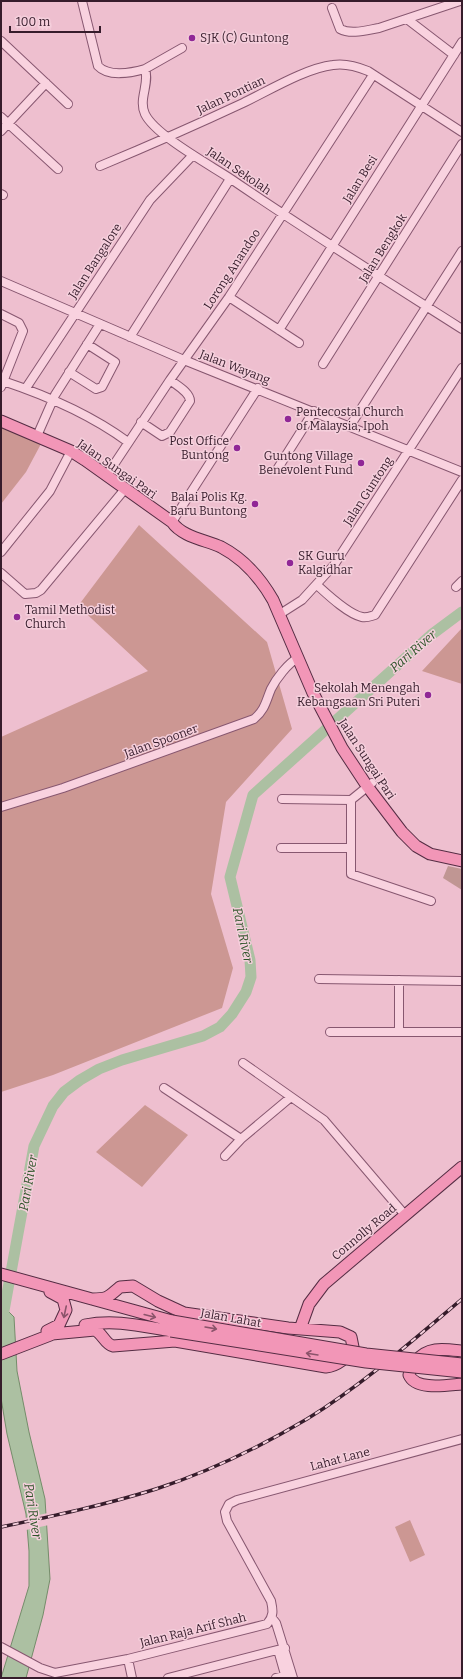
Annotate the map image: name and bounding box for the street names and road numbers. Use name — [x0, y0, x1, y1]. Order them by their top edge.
street label: Jalan Pontian — [194, 73, 268, 117]
street label: Jalan Sekolah — [203, 144, 274, 198]
street label: Jalan Besi — [339, 152, 380, 206]
street label: Jalan Bengkok — [356, 211, 410, 286]
street label: Jalan Bangalore — [65, 221, 125, 302]
street label: Lorong Anandoo — [201, 226, 263, 312]
street label: Jalan Wayang — [197, 347, 273, 387]
street label: Jalan Sungai Pari — [74, 436, 160, 502]
street label: Jalan Guntong — [340, 454, 396, 529]
street label: Jalan Sungai Pari — [335, 715, 399, 802]
street label: Jalan Spooner — [121, 721, 200, 761]
street label: Connolly Road — [329, 1201, 399, 1263]
street label: Jalan Lahat — [198, 1306, 263, 1330]
street label: Lahat Lane — [309, 1444, 371, 1474]
street label: Jalan Raja Arif Shah — [138, 1610, 248, 1650]

